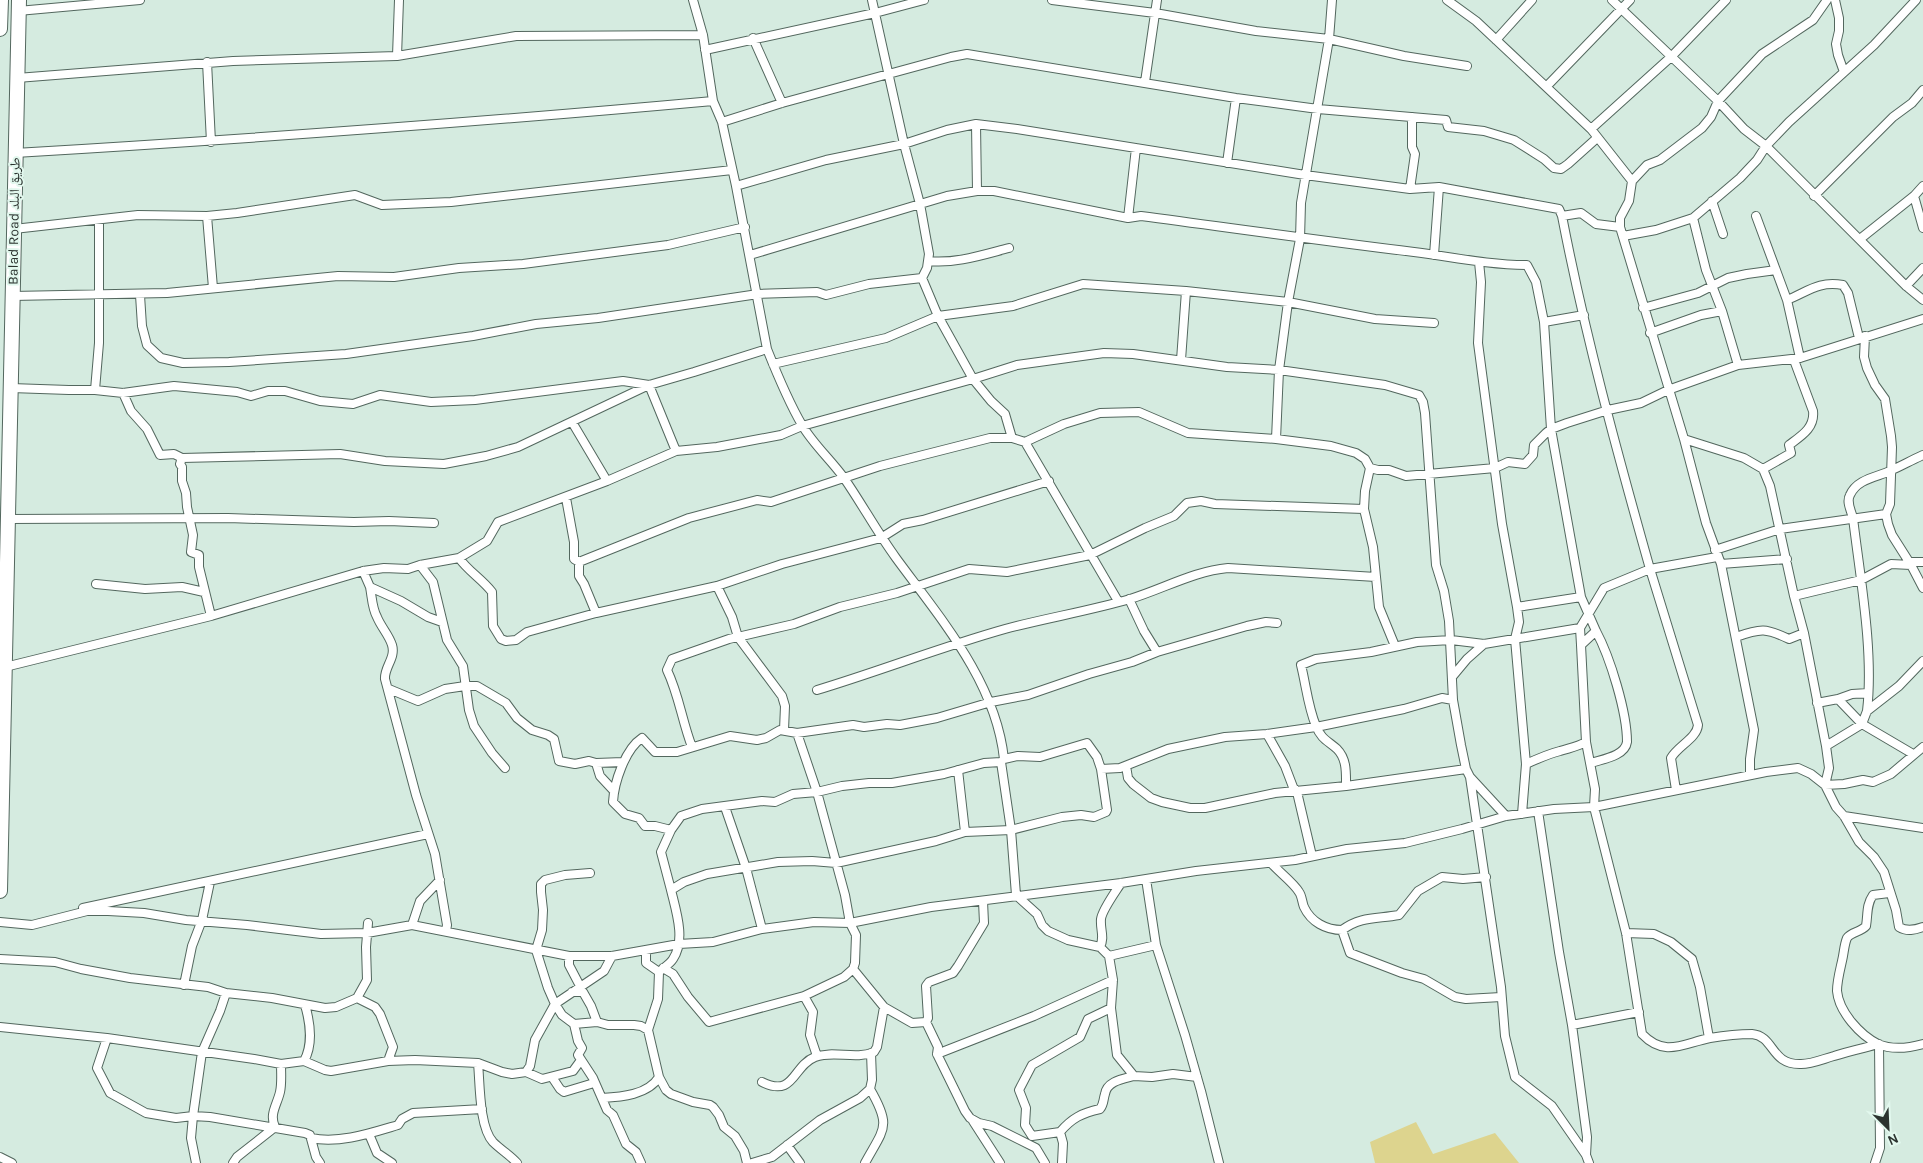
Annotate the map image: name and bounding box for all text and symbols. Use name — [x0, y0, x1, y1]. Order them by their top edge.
street label: Balad Road طريق البلد — [4, 157, 25, 285]
north arrow — [1863, 1103, 1913, 1153]
text: N — [1885, 1130, 1901, 1149]

